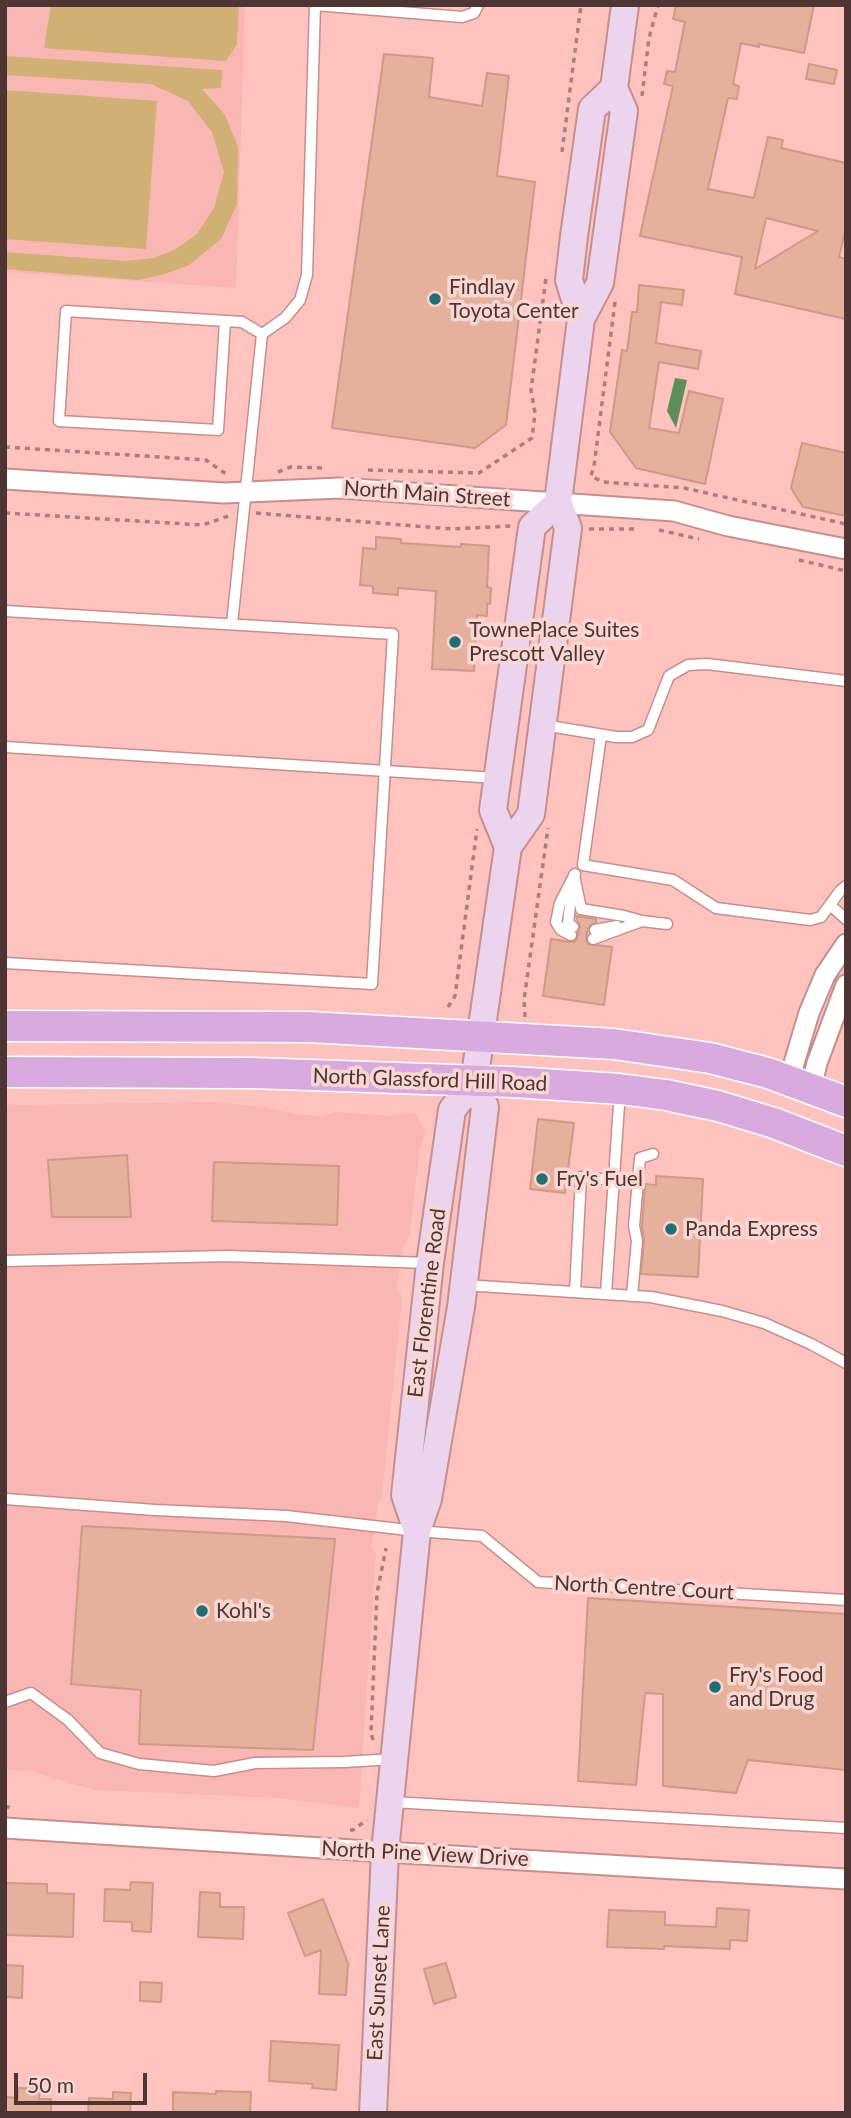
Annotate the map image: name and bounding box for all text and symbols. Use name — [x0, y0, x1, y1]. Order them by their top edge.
place label: Findlay Toyota Center — [449, 274, 579, 324]
marker: Findlay Toyota Center — [427, 291, 443, 307]
street label: North Main Street — [343, 476, 511, 512]
place label: TownePlace Suites Prescott Valley — [469, 617, 639, 667]
marker: TownePlace Suites Prescott Valley — [447, 634, 463, 650]
street label: North Glassford Hill Road — [312, 1063, 548, 1097]
place label: Fry's Fuel — [556, 1166, 643, 1192]
marker: Fry's Fuel — [534, 1171, 550, 1187]
street label: East Florentine Road — [403, 1207, 451, 1399]
place label: Panda Express — [685, 1216, 818, 1242]
marker: Panda Express — [663, 1221, 679, 1237]
street label: North Centre Court — [553, 1571, 735, 1605]
place label: Kohl's — [216, 1598, 271, 1624]
marker: Kohl's — [194, 1603, 210, 1619]
place label: Fry's Food and Drug — [729, 1662, 824, 1712]
marker: Fry's Food and Drug — [707, 1679, 723, 1695]
street label: North Pine View Drive — [321, 1836, 529, 1872]
street label: East Sunset Lane — [362, 1904, 396, 2062]
scale bar — [18, 2058, 150, 2102]
text: 50 m — [27, 2072, 74, 2097]

